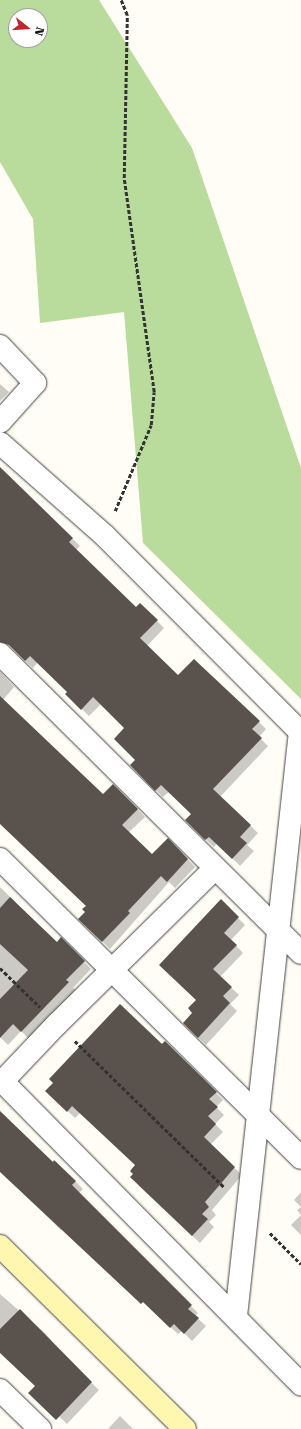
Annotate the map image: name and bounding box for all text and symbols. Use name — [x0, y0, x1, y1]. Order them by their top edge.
north arrow — [8, 8, 48, 48]
text: N — [32, 25, 46, 37]

